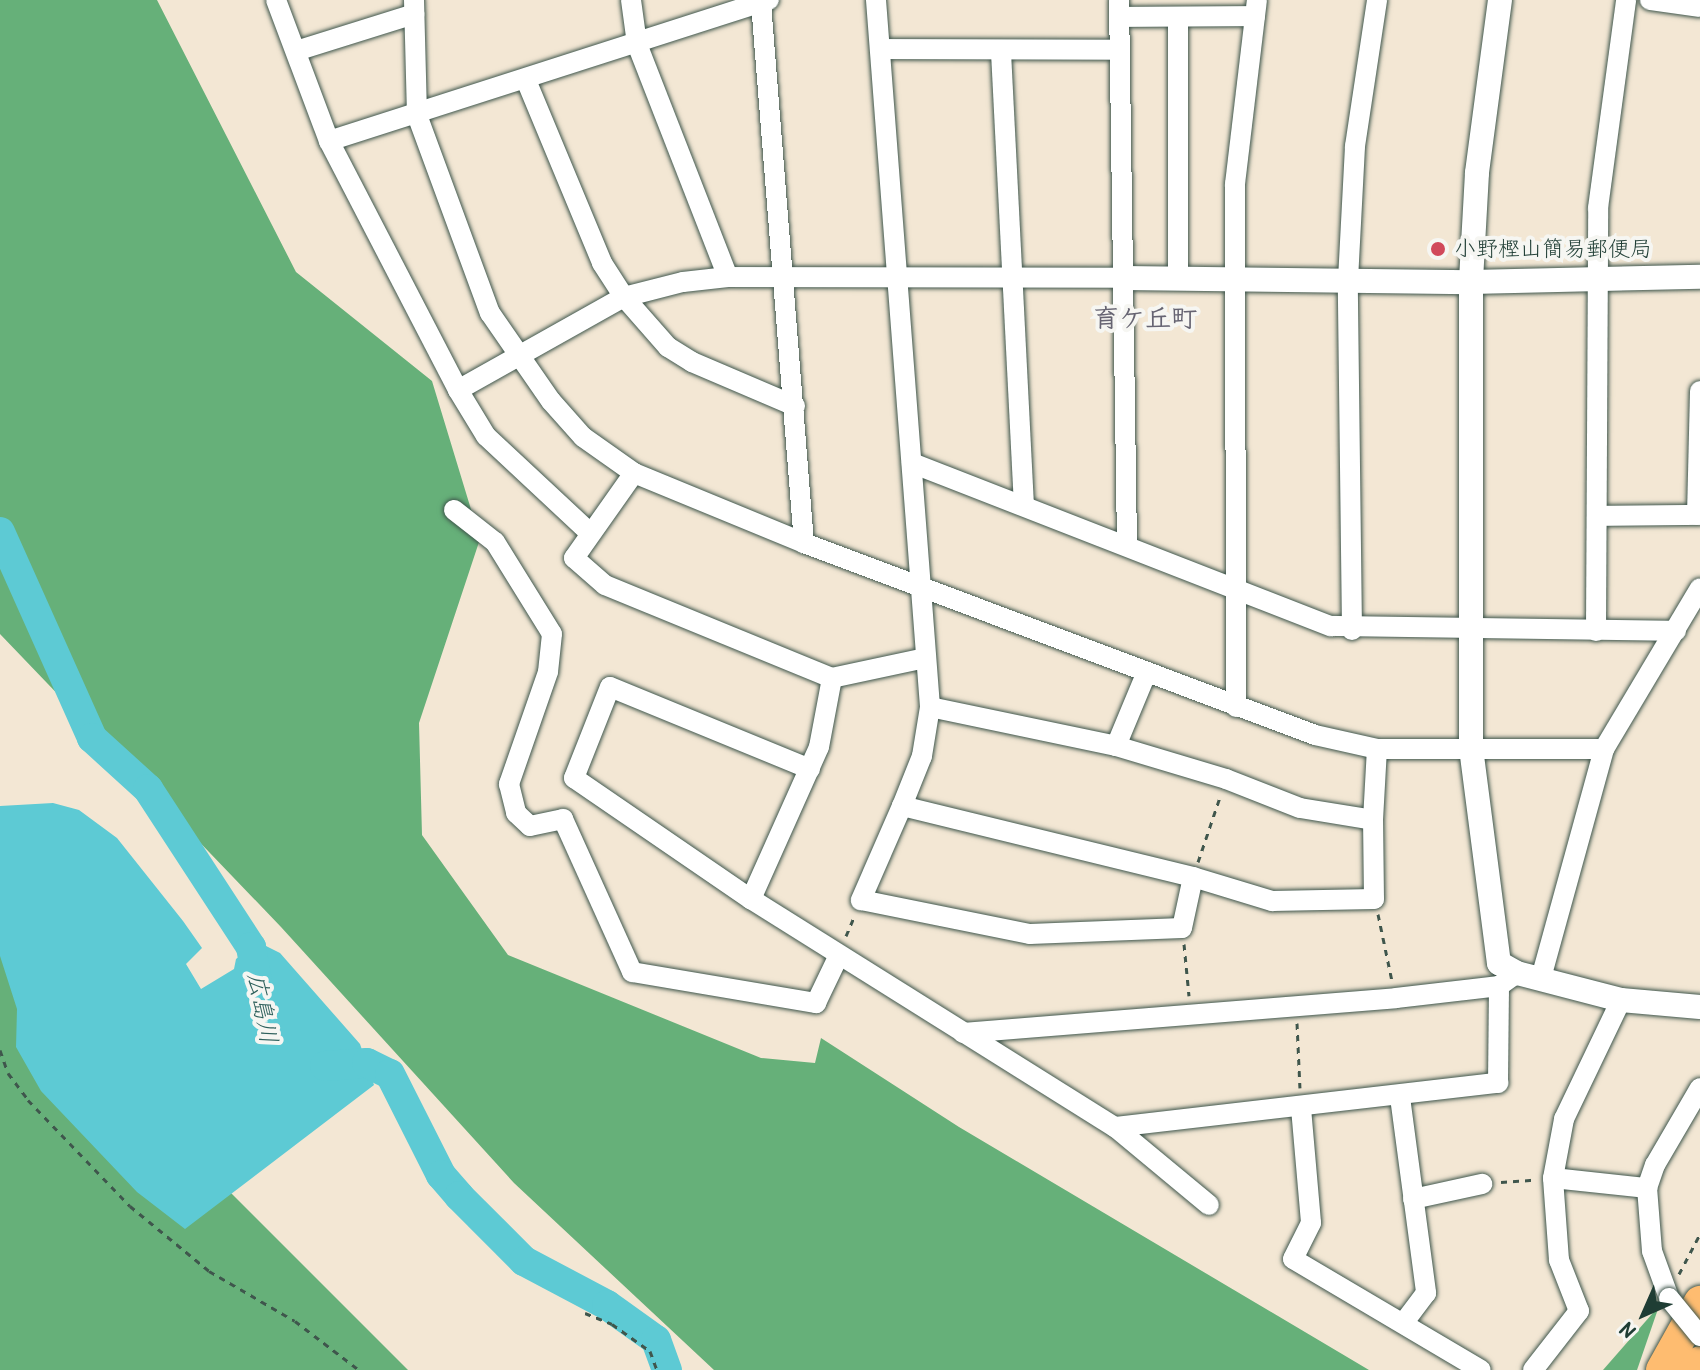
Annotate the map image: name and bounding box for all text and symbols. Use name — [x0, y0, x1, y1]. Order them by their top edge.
place label: 小野樫山簡易郵便局 — [1454, 236, 1652, 262]
marker: 小野樫山簡易郵便局 — [1429, 240, 1447, 258]
district label: 育ケ丘町 — [1093, 302, 1197, 334]
water label: 広島川 — [242, 970, 284, 1046]
north arrow — [1604, 1274, 1684, 1354]
text: N — [1612, 1316, 1642, 1346]

